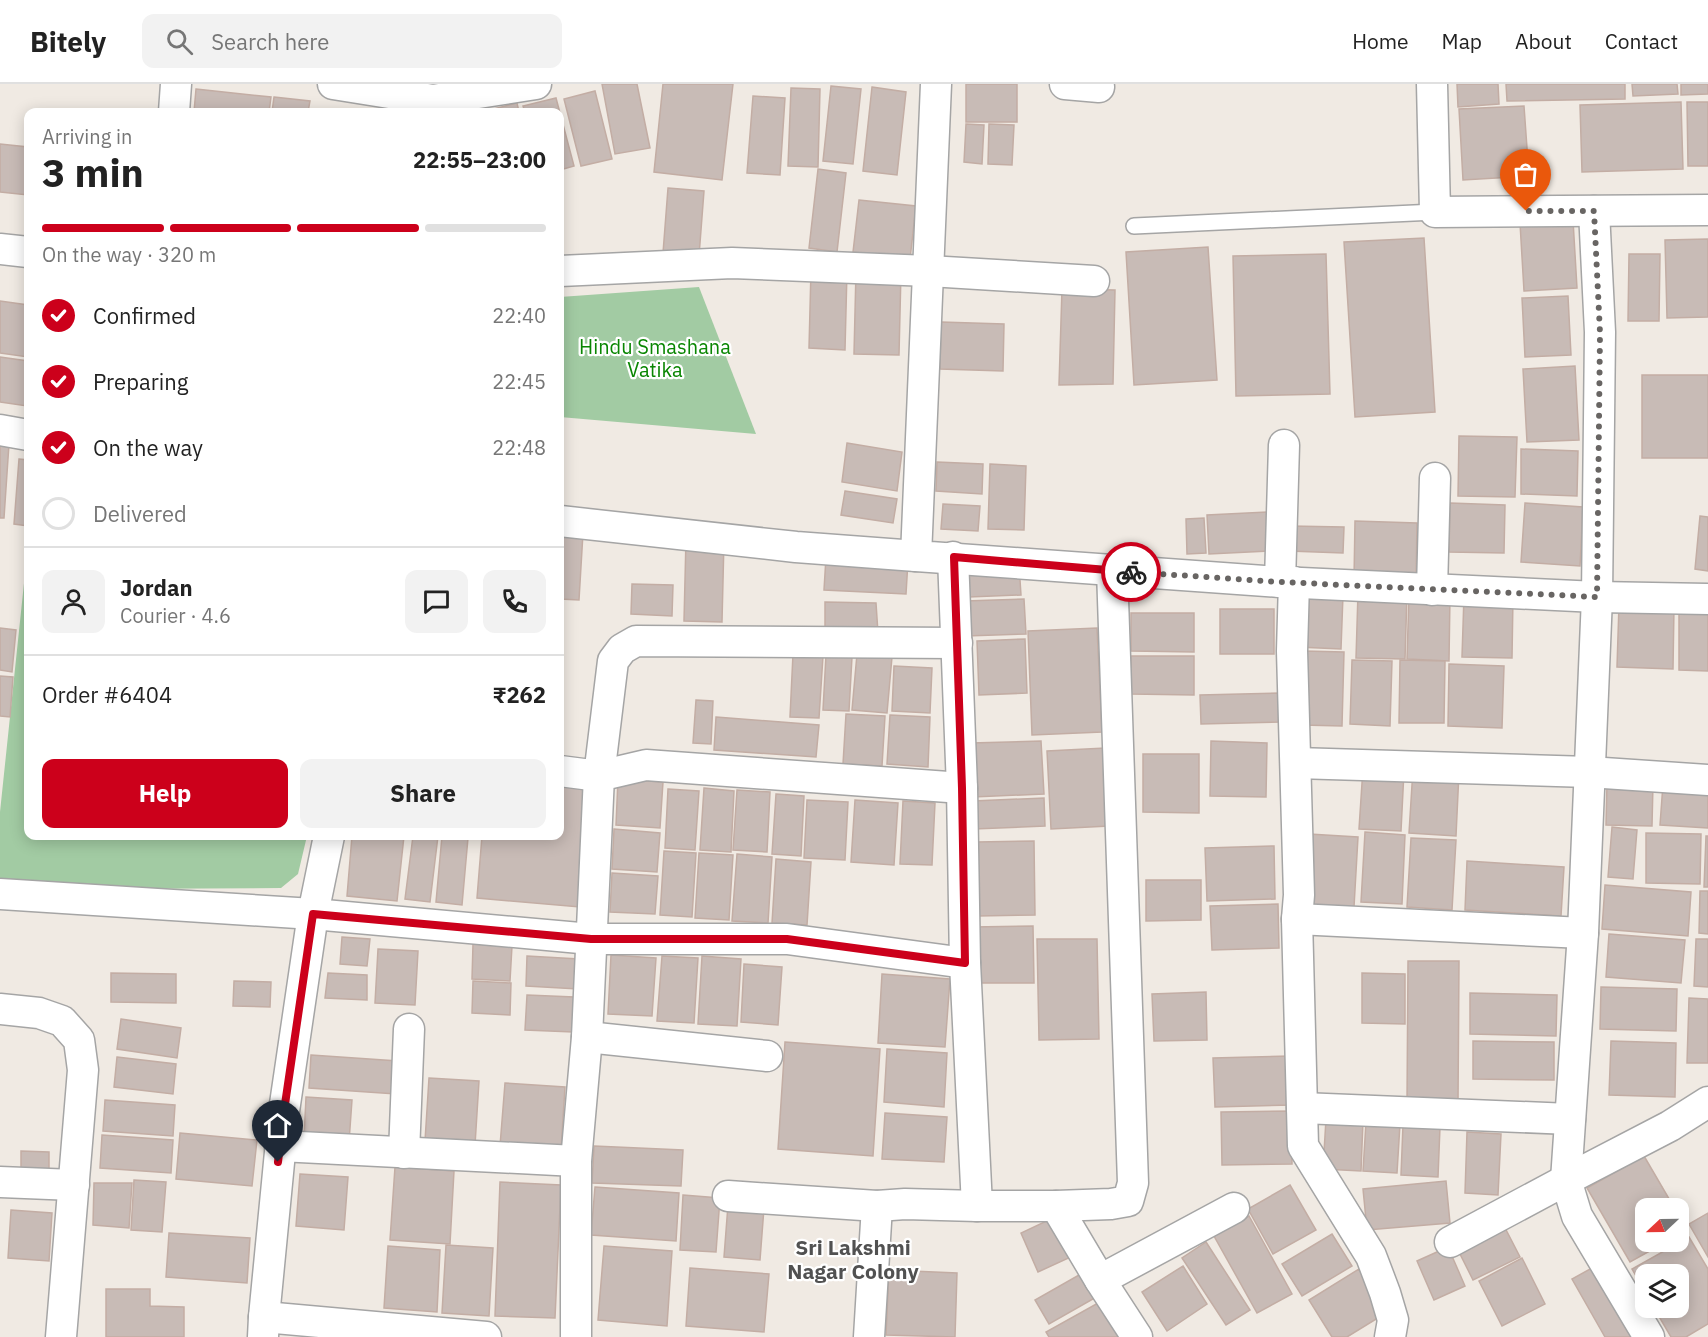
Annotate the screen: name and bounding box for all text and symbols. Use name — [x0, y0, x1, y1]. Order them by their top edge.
search box — [142, 14, 562, 68]
text: Bitely — [30, 23, 106, 60]
icon: search — [163, 25, 196, 58]
text: Search here — [211, 27, 329, 56]
text: Home — [1352, 27, 1409, 55]
text: Map — [1442, 27, 1482, 55]
text: About — [1515, 27, 1572, 55]
text: Contact — [1605, 27, 1678, 55]
text: Arriving in — [42, 123, 132, 150]
text: 22:55–23:00 — [413, 145, 546, 174]
text: 3 min — [42, 147, 144, 198]
pin — [1500, 149, 1551, 211]
icon: bag — [1509, 158, 1542, 191]
text: On the way · 320 m — [42, 241, 216, 268]
icon: check — [42, 299, 75, 332]
text: Confirmed — [93, 301, 196, 330]
text: 22:40 — [492, 302, 546, 329]
park label: Hindu Smashana Vatika — [579, 333, 731, 383]
icon: check — [42, 365, 75, 398]
text: Preparing — [93, 367, 188, 396]
text: 22:45 — [492, 368, 546, 395]
icon: check — [42, 431, 75, 464]
text: On the way — [93, 433, 203, 462]
text: 22:48 — [492, 434, 546, 461]
text: Delivered — [93, 499, 187, 528]
courier — [1101, 542, 1161, 602]
icon: bike — [1115, 556, 1148, 589]
button: person — [42, 570, 105, 633]
button: chat — [405, 570, 468, 633]
button: phone — [483, 570, 546, 633]
text: Jordan — [120, 573, 193, 602]
text: Courier · 4.6 — [120, 602, 231, 629]
text: Order #6404 — [42, 680, 172, 709]
text: ₹262 — [493, 680, 546, 709]
button: Help — [42, 759, 288, 828]
button: Share — [300, 759, 546, 828]
pin — [252, 1100, 303, 1162]
icon: home — [261, 1109, 294, 1142]
north arrow — [1635, 1198, 1689, 1252]
map controls — [1635, 1198, 1689, 1318]
district label: Sri Lakshmi Nagar Colony — [787, 1233, 919, 1285]
button: layers — [1635, 1264, 1689, 1318]

